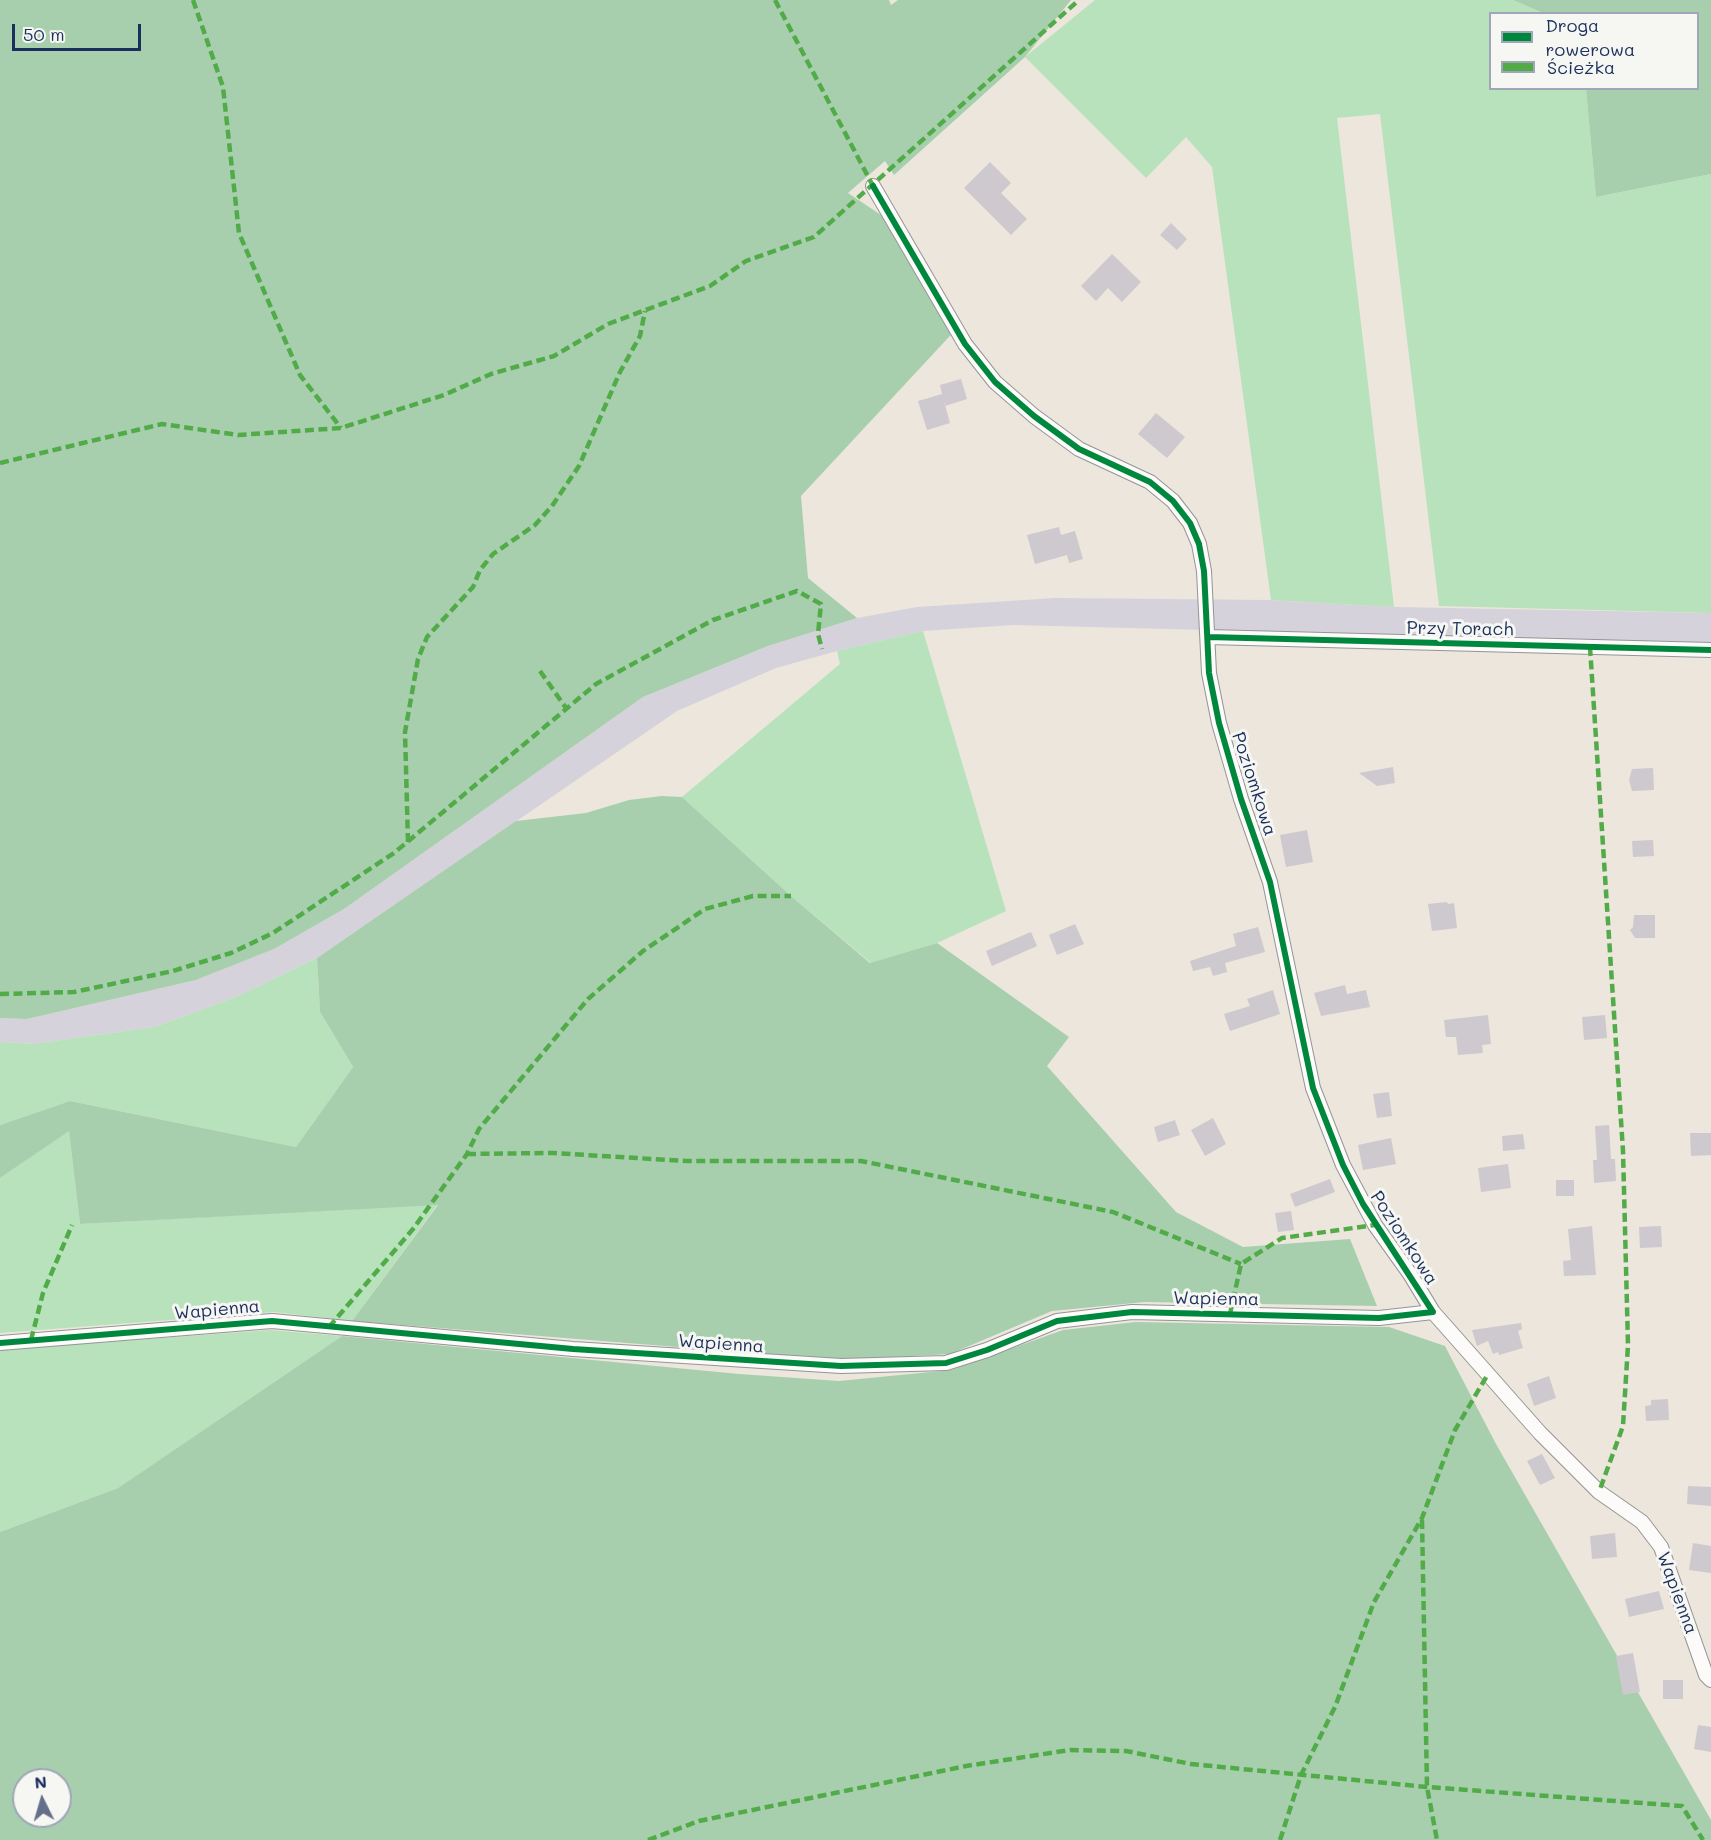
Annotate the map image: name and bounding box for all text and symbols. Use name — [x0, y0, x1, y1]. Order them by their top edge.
scale bar — [15, 12, 144, 50]
legend — [1489, 12, 1699, 90]
text: Droga rowerowa — [1545, 13, 1635, 61]
text: 50 m — [23, 22, 65, 46]
text: Ścieżka — [1547, 55, 1615, 79]
street label: Przy Torach — [1406, 617, 1514, 641]
street label: Poziomkowa — [1227, 729, 1281, 839]
street label: Poziomkowa — [1366, 1187, 1442, 1289]
street label: Wapienna — [1173, 1287, 1259, 1311]
street label: Wapienna — [173, 1295, 261, 1325]
street label: Wapienna — [677, 1330, 765, 1358]
street label: Wapienna — [1652, 1549, 1702, 1637]
north arrow — [12, 1768, 72, 1828]
text: N — [34, 1771, 48, 1793]

